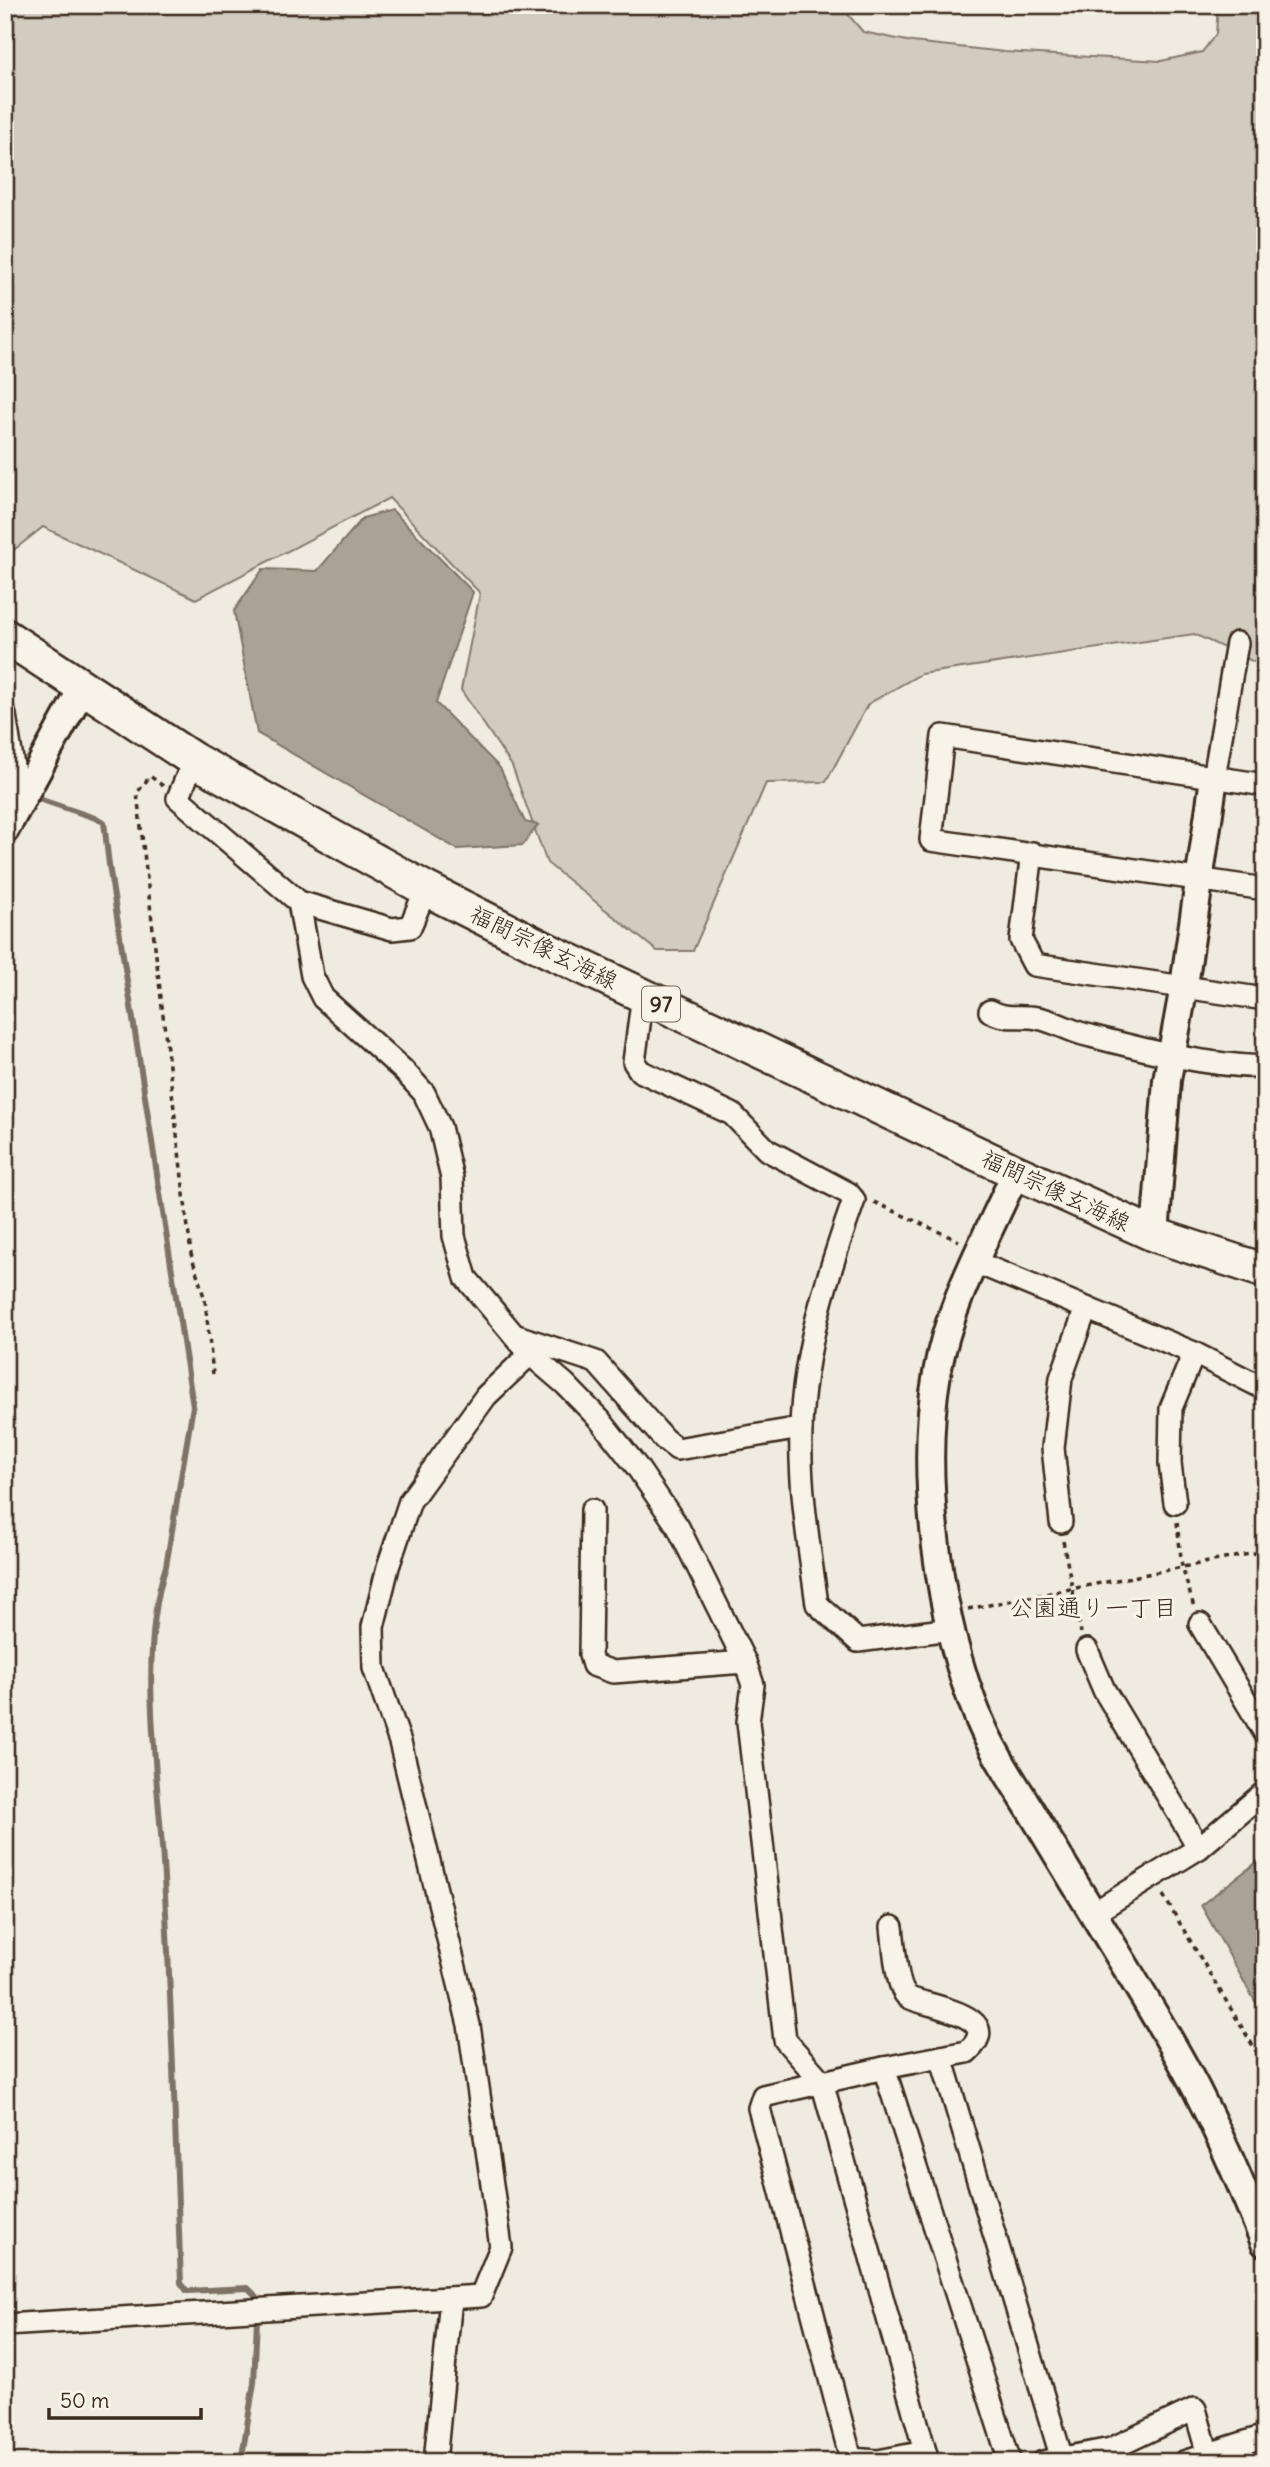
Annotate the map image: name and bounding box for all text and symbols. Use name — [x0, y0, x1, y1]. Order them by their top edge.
street label: 福間宗像玄海線 — [465, 899, 623, 995]
road number: 97 — [642, 986, 680, 1021]
street label: 福間宗像玄海線 — [977, 1143, 1135, 1237]
district label: 公園通り一丁目 — [1009, 1592, 1177, 1622]
scale bar — [49, 2376, 201, 2420]
text: 50 m — [60, 2387, 109, 2414]

